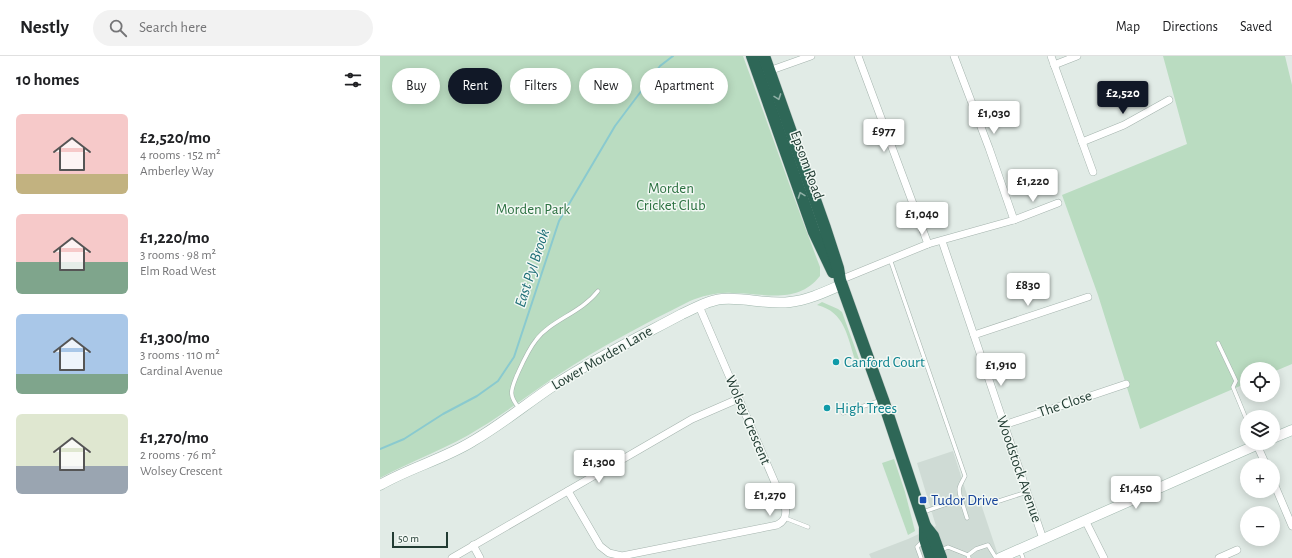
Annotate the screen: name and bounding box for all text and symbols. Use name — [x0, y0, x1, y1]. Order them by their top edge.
search box — [93, 10, 373, 46]
icon: search — [107, 17, 129, 39]
text: Nestly — [20, 18, 69, 37]
text: Search here — [139, 20, 207, 35]
text: Map — [1116, 20, 1140, 34]
text: Directions — [1162, 20, 1218, 34]
text: Saved — [1240, 20, 1272, 34]
chip: Buy — [392, 68, 440, 104]
chip: Rent — [448, 68, 502, 104]
chip: Filters — [510, 68, 571, 104]
chip: New — [579, 68, 632, 104]
chip: Apartment — [640, 68, 728, 104]
icon: filters — [342, 69, 364, 91]
text: 10 homes — [16, 71, 79, 88]
pin: £2,520 — [1090, 81, 1156, 115]
text: £2,520 — [1106, 87, 1140, 100]
one-way arrow — [774, 93, 782, 100]
pin: £1,030 — [961, 101, 1027, 135]
text: £1,030 — [978, 107, 1010, 120]
pin: £977 — [860, 119, 908, 153]
text: £977 — [872, 125, 896, 138]
text: £2,520/mo — [140, 129, 211, 146]
street label: Epsom Road — [788, 129, 826, 202]
icon: home — [48, 130, 96, 178]
text: 4 rooms · 152 m² — [140, 149, 221, 162]
text: Amberley Way — [140, 165, 214, 178]
pin: £1,220 — [1000, 169, 1066, 203]
text: £1,220 — [1017, 175, 1049, 188]
park label: Morden Cricket Club — [636, 181, 706, 213]
one-way arrow — [797, 191, 806, 198]
park label: Morden Park — [496, 202, 570, 217]
pin: £1,040 — [889, 202, 955, 236]
text: £1,040 — [905, 208, 939, 221]
water label: East Pyl Brook — [512, 227, 552, 309]
text: £1,220/mo — [140, 229, 209, 246]
icon: home — [48, 230, 96, 278]
text: 3 rooms · 98 m² — [140, 249, 216, 262]
text: Elm Road West — [140, 265, 216, 278]
pin: £830 — [1004, 273, 1052, 307]
text: £830 — [1016, 279, 1040, 292]
street label: Lower Morden Lane — [549, 323, 655, 393]
text: £1,300/mo — [140, 329, 210, 346]
icon: home — [48, 330, 96, 378]
text: 3 rooms · 110 m² — [140, 349, 220, 362]
pin: £1,910 — [968, 353, 1034, 387]
place label: Canford Court — [844, 355, 925, 370]
marker: Canford Court — [831, 357, 841, 367]
text: £1,910 — [985, 359, 1017, 372]
map controls — [1240, 362, 1280, 546]
button: locate — [1240, 362, 1280, 402]
text: Cardinal Avenue — [140, 365, 223, 378]
street label: Wolsey Crescent — [723, 373, 774, 467]
street label: The Close — [1036, 388, 1094, 420]
place label: High Trees — [835, 401, 897, 416]
marker: High Trees — [822, 403, 832, 413]
button: layers — [1240, 410, 1280, 450]
street label: Woodstock Avenue — [994, 414, 1044, 524]
text: £1,270/mo — [140, 429, 209, 446]
icon: home — [48, 430, 96, 478]
text: 2 rooms · 76 m² — [140, 449, 216, 462]
pin: £1,300 — [566, 450, 632, 484]
text: £1,300 — [583, 456, 615, 469]
button: + — [1240, 458, 1280, 498]
text: Wolsey Crescent — [140, 465, 222, 478]
pin: £1,450 — [1103, 476, 1169, 510]
text: £1,450 — [1120, 482, 1152, 495]
pin: £1,270 — [737, 483, 803, 517]
text: £1,270 — [754, 489, 786, 502]
place label: Tudor Drive — [931, 493, 998, 508]
marker: Tudor Drive — [918, 495, 928, 505]
button: − — [1240, 506, 1280, 546]
scale bar — [392, 530, 448, 549]
text: 50 m — [398, 533, 419, 544]

